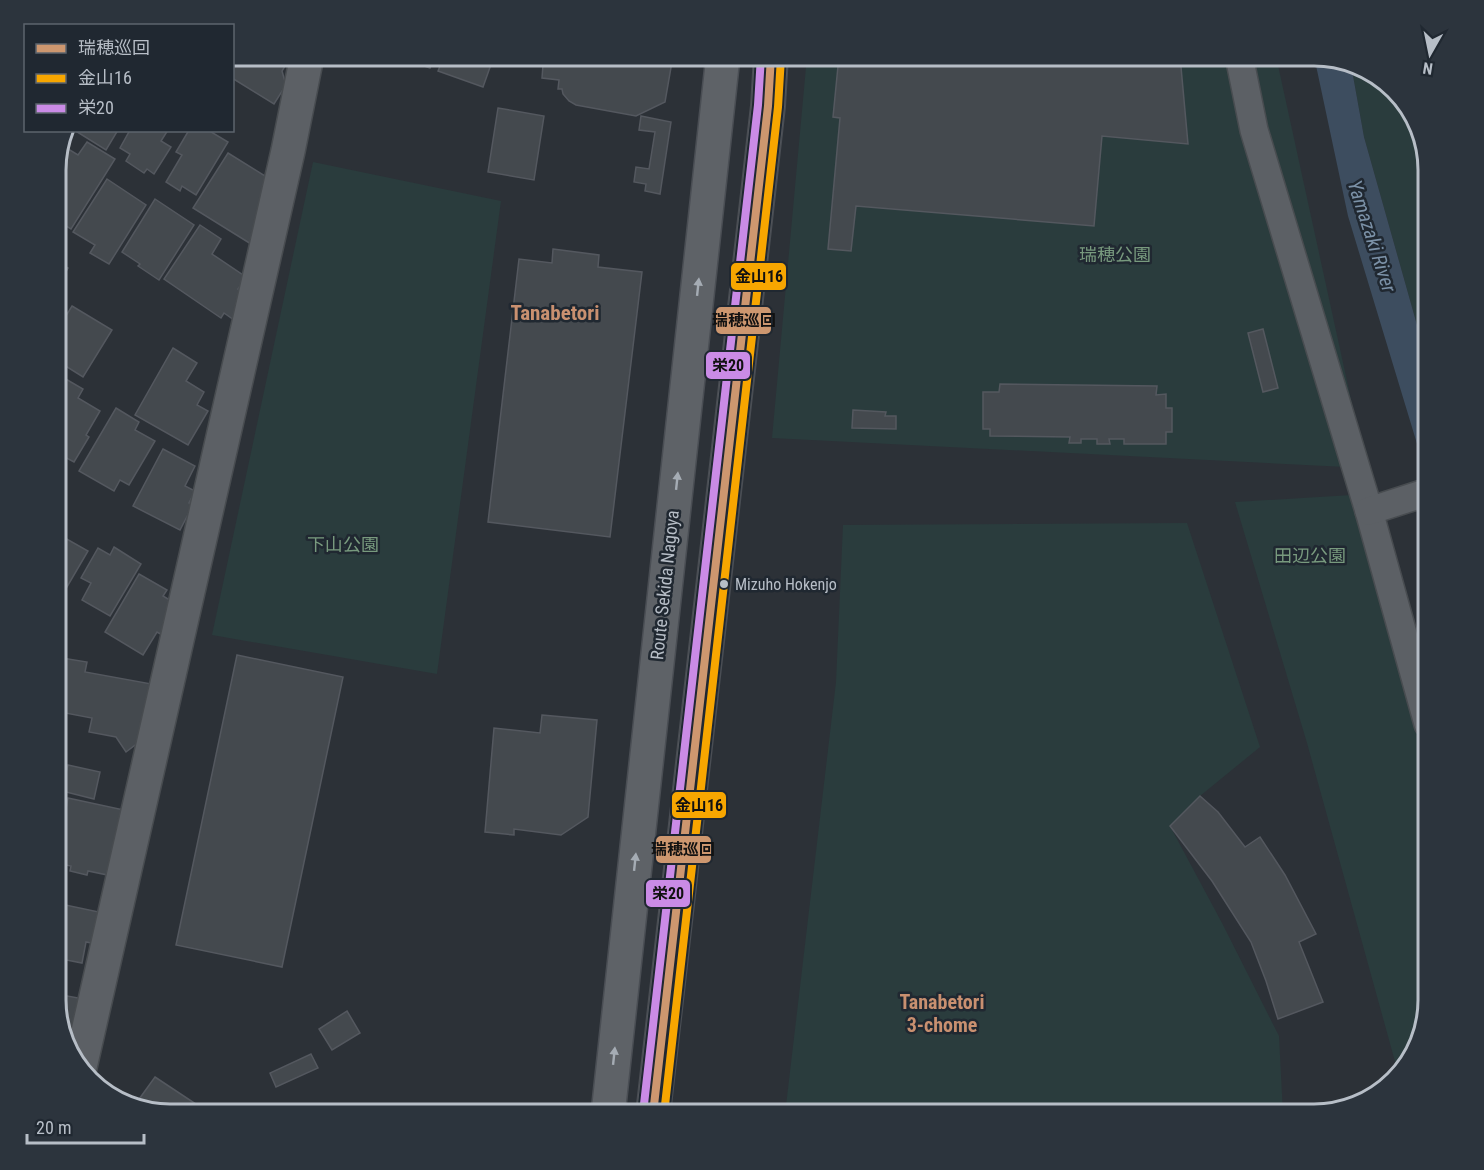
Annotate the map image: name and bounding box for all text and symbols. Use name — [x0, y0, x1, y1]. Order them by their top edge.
legend — [24, 24, 234, 132]
north arrow — [1400, 24, 1460, 84]
text: 瑞穂巡回 — [78, 37, 150, 58]
text: N — [1421, 58, 1434, 78]
text: 金山16 — [78, 67, 132, 88]
text: 栄20 — [78, 97, 114, 118]
water label: Yamazaki River — [1343, 177, 1402, 296]
park label: 瑞穂公園 — [1079, 244, 1151, 265]
line badge: 金山16 — [730, 262, 787, 291]
text: 金山16 — [735, 267, 783, 286]
one-way arrow — [693, 277, 703, 296]
district label: Tanabetori — [510, 301, 600, 325]
line badge: 瑞穂巡回 — [715, 306, 772, 335]
text: 瑞穂巡回 — [712, 311, 776, 330]
line badge: 栄20 — [705, 351, 751, 380]
text: 栄20 — [712, 356, 744, 375]
one-way arrow — [672, 471, 682, 490]
street label: Route Sekida Nagoya — [646, 509, 683, 661]
park label: 下山公園 — [307, 534, 379, 555]
park label: 田辺公園 — [1274, 545, 1346, 566]
place label: Mizuho Hokenjo — [735, 575, 837, 594]
marker: Mizuho Hokenjo — [718, 578, 730, 590]
line badge: 金山16 — [671, 791, 727, 819]
text: 金山16 — [675, 796, 723, 815]
line badge: 瑞穂巡回 — [655, 835, 712, 864]
text: 瑞穂巡回 — [651, 840, 715, 859]
one-way arrow — [630, 853, 640, 872]
line badge: 栄20 — [645, 879, 691, 908]
text: 栄20 — [652, 884, 684, 903]
district label: Tanabetori 3-chome — [900, 990, 984, 1037]
one-way arrow — [609, 1047, 619, 1066]
scale bar — [27, 1107, 144, 1145]
text: 20 m — [36, 1117, 71, 1138]

